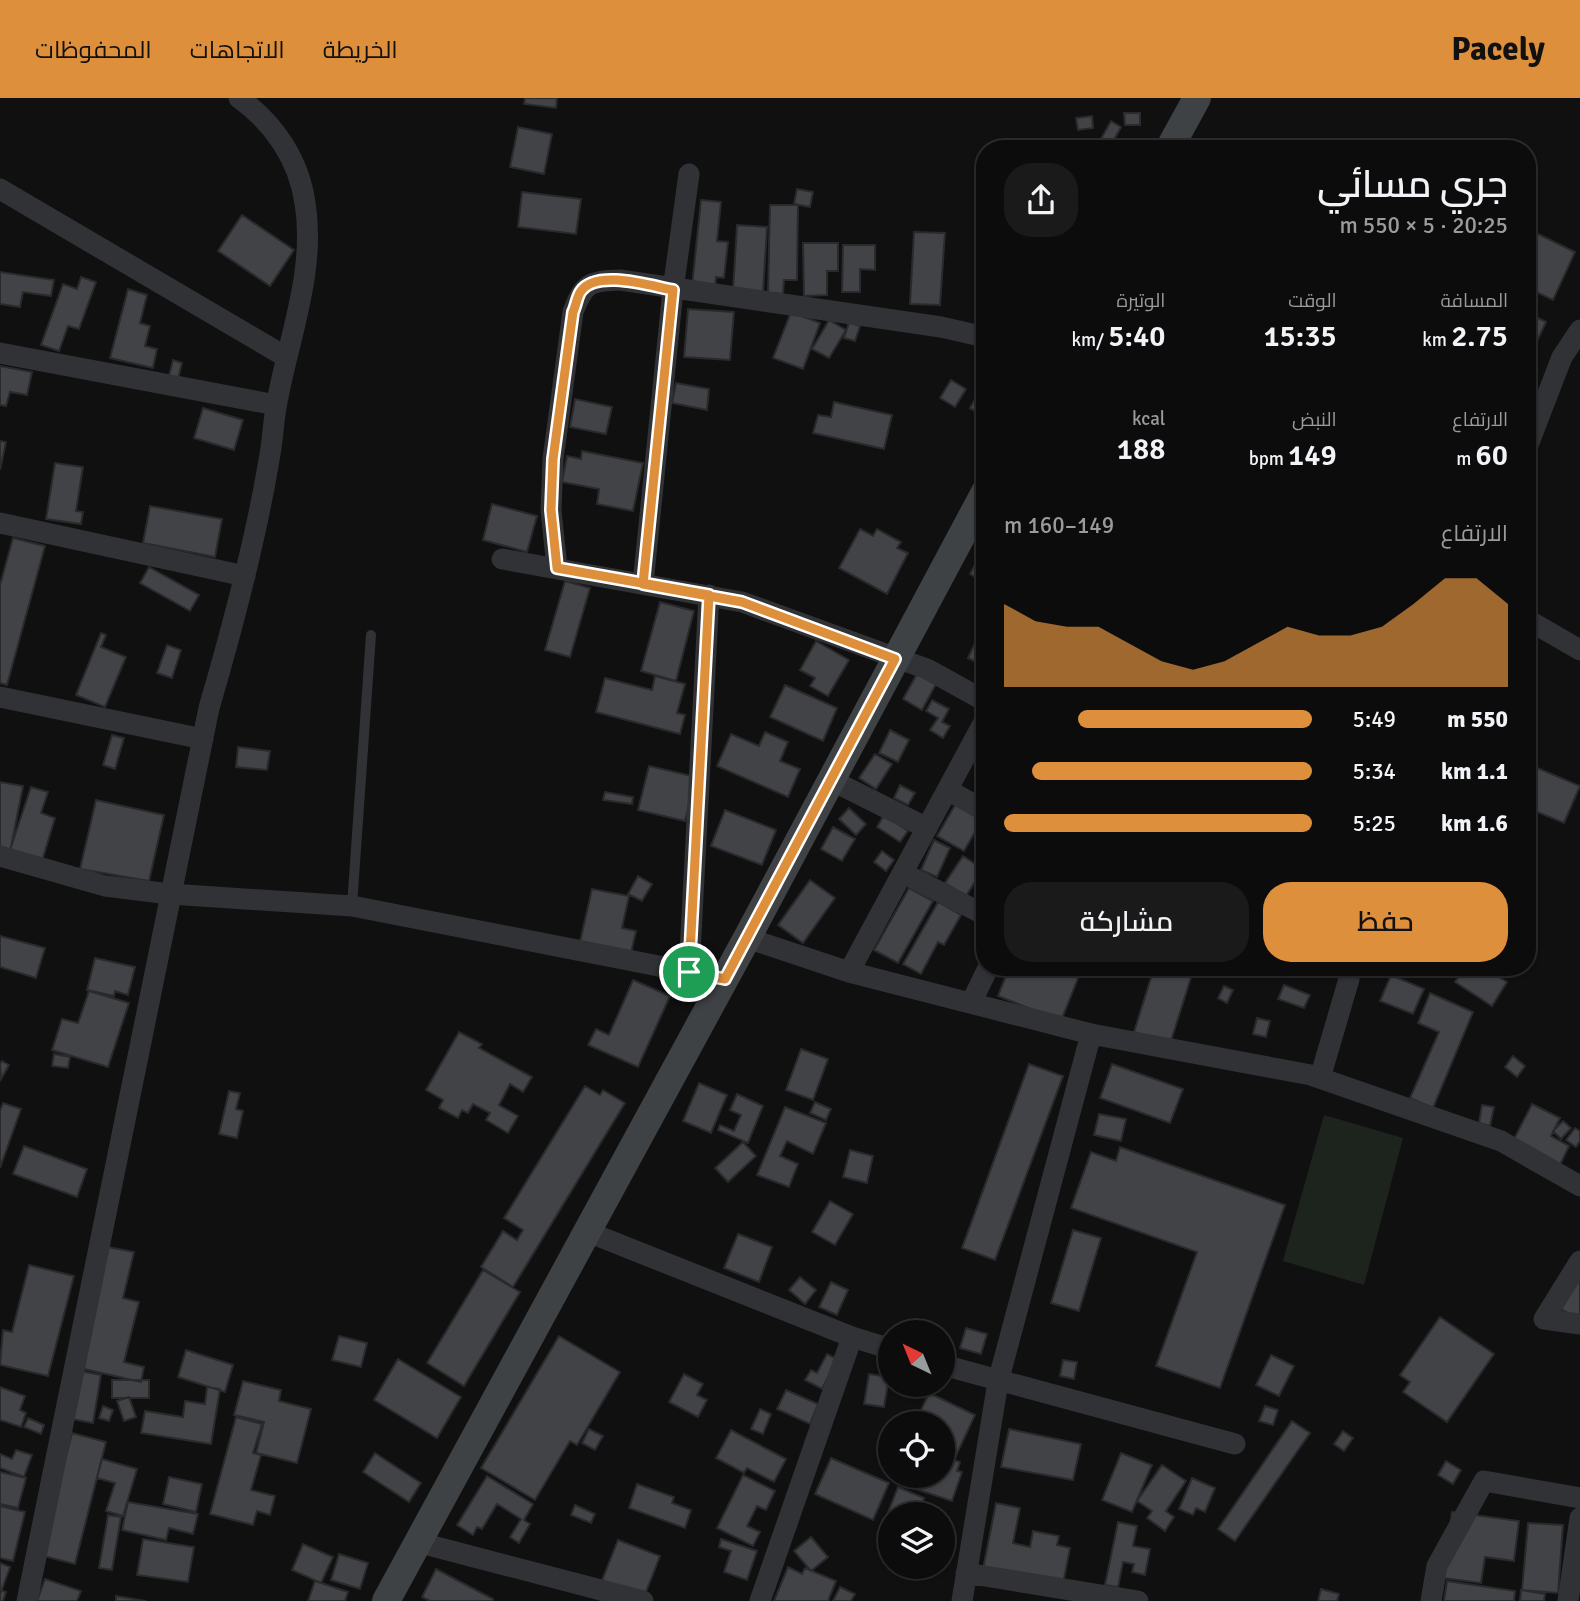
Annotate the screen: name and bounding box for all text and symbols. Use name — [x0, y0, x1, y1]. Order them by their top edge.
text: Pacely — [1451, 29, 1545, 70]
text: المحفوظات — [35, 35, 152, 65]
text: الاتجاهات — [190, 35, 285, 65]
text: الخريطة — [323, 35, 398, 65]
text: جري مسائي — [1317, 161, 1508, 208]
button: share — [1004, 163, 1078, 237]
text: 20:25 · 5 × 550 m — [1339, 211, 1508, 240]
text: الوتيرة — [1117, 289, 1165, 313]
text: الوقت — [1288, 289, 1337, 313]
text: المسافة — [1440, 289, 1508, 313]
text: 5:40 — [1108, 318, 1165, 355]
text: 15:35 — [1263, 318, 1337, 355]
text: 2.75 — [1451, 318, 1508, 355]
text: /km — [1071, 328, 1108, 352]
text: km — [1422, 328, 1451, 352]
text: kcal — [1132, 407, 1165, 431]
text: النبض — [1292, 408, 1337, 432]
text: الارتفاع — [1452, 408, 1508, 432]
text: 188 — [1117, 431, 1165, 468]
text: 149 — [1288, 437, 1337, 474]
text: 60 — [1476, 437, 1508, 474]
text: bpm — [1249, 447, 1288, 471]
text: m — [1456, 447, 1476, 471]
text: 149–160 m — [1004, 511, 1114, 540]
text: الارتفاع — [1441, 519, 1508, 548]
text: 5:49 — [1353, 705, 1396, 734]
text: 550 m — [1447, 705, 1508, 734]
text: 5:34 — [1353, 757, 1396, 786]
text: 1.1 km — [1441, 757, 1508, 786]
text: 5:25 — [1353, 809, 1396, 838]
text: 1.6 km — [1441, 809, 1508, 838]
button: مشاركة — [1004, 882, 1249, 962]
button: حفظ — [1263, 882, 1508, 962]
pin — [659, 942, 719, 1002]
icon: arrive — [670, 953, 708, 991]
north arrow — [878, 1320, 956, 1396]
map controls — [878, 1320, 955, 1579]
button: locate — [878, 1411, 955, 1488]
button: layers — [878, 1502, 955, 1579]

